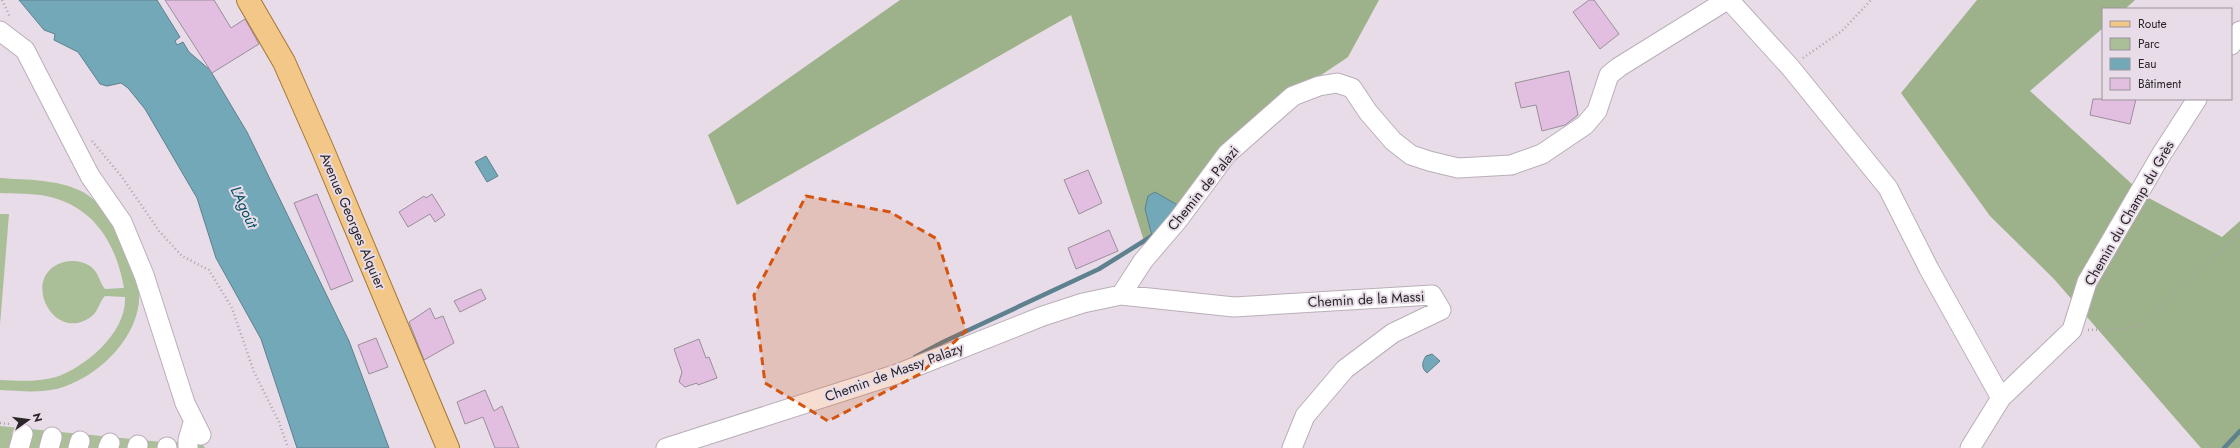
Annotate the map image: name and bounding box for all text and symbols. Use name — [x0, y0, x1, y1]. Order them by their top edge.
legend — [2102, 8, 2232, 100]
text: Route — [2138, 15, 2167, 33]
text: Parc — [2138, 35, 2160, 53]
text: Eau — [2138, 55, 2157, 73]
text: Bâtiment — [2138, 75, 2181, 93]
street label: Chemin du Champ du Grès — [2079, 137, 2179, 289]
street label: Chemin de Palazi — [1163, 141, 1243, 235]
street label: Avenue Georges Alquier — [315, 150, 391, 293]
water label: L'Agoût — [225, 182, 264, 233]
street label: Chemin de la Massi — [1307, 286, 1425, 312]
street label: Chemin de Massy Palazy — [822, 337, 967, 406]
north arrow — [8, 400, 48, 440]
text: N — [29, 411, 47, 424]

